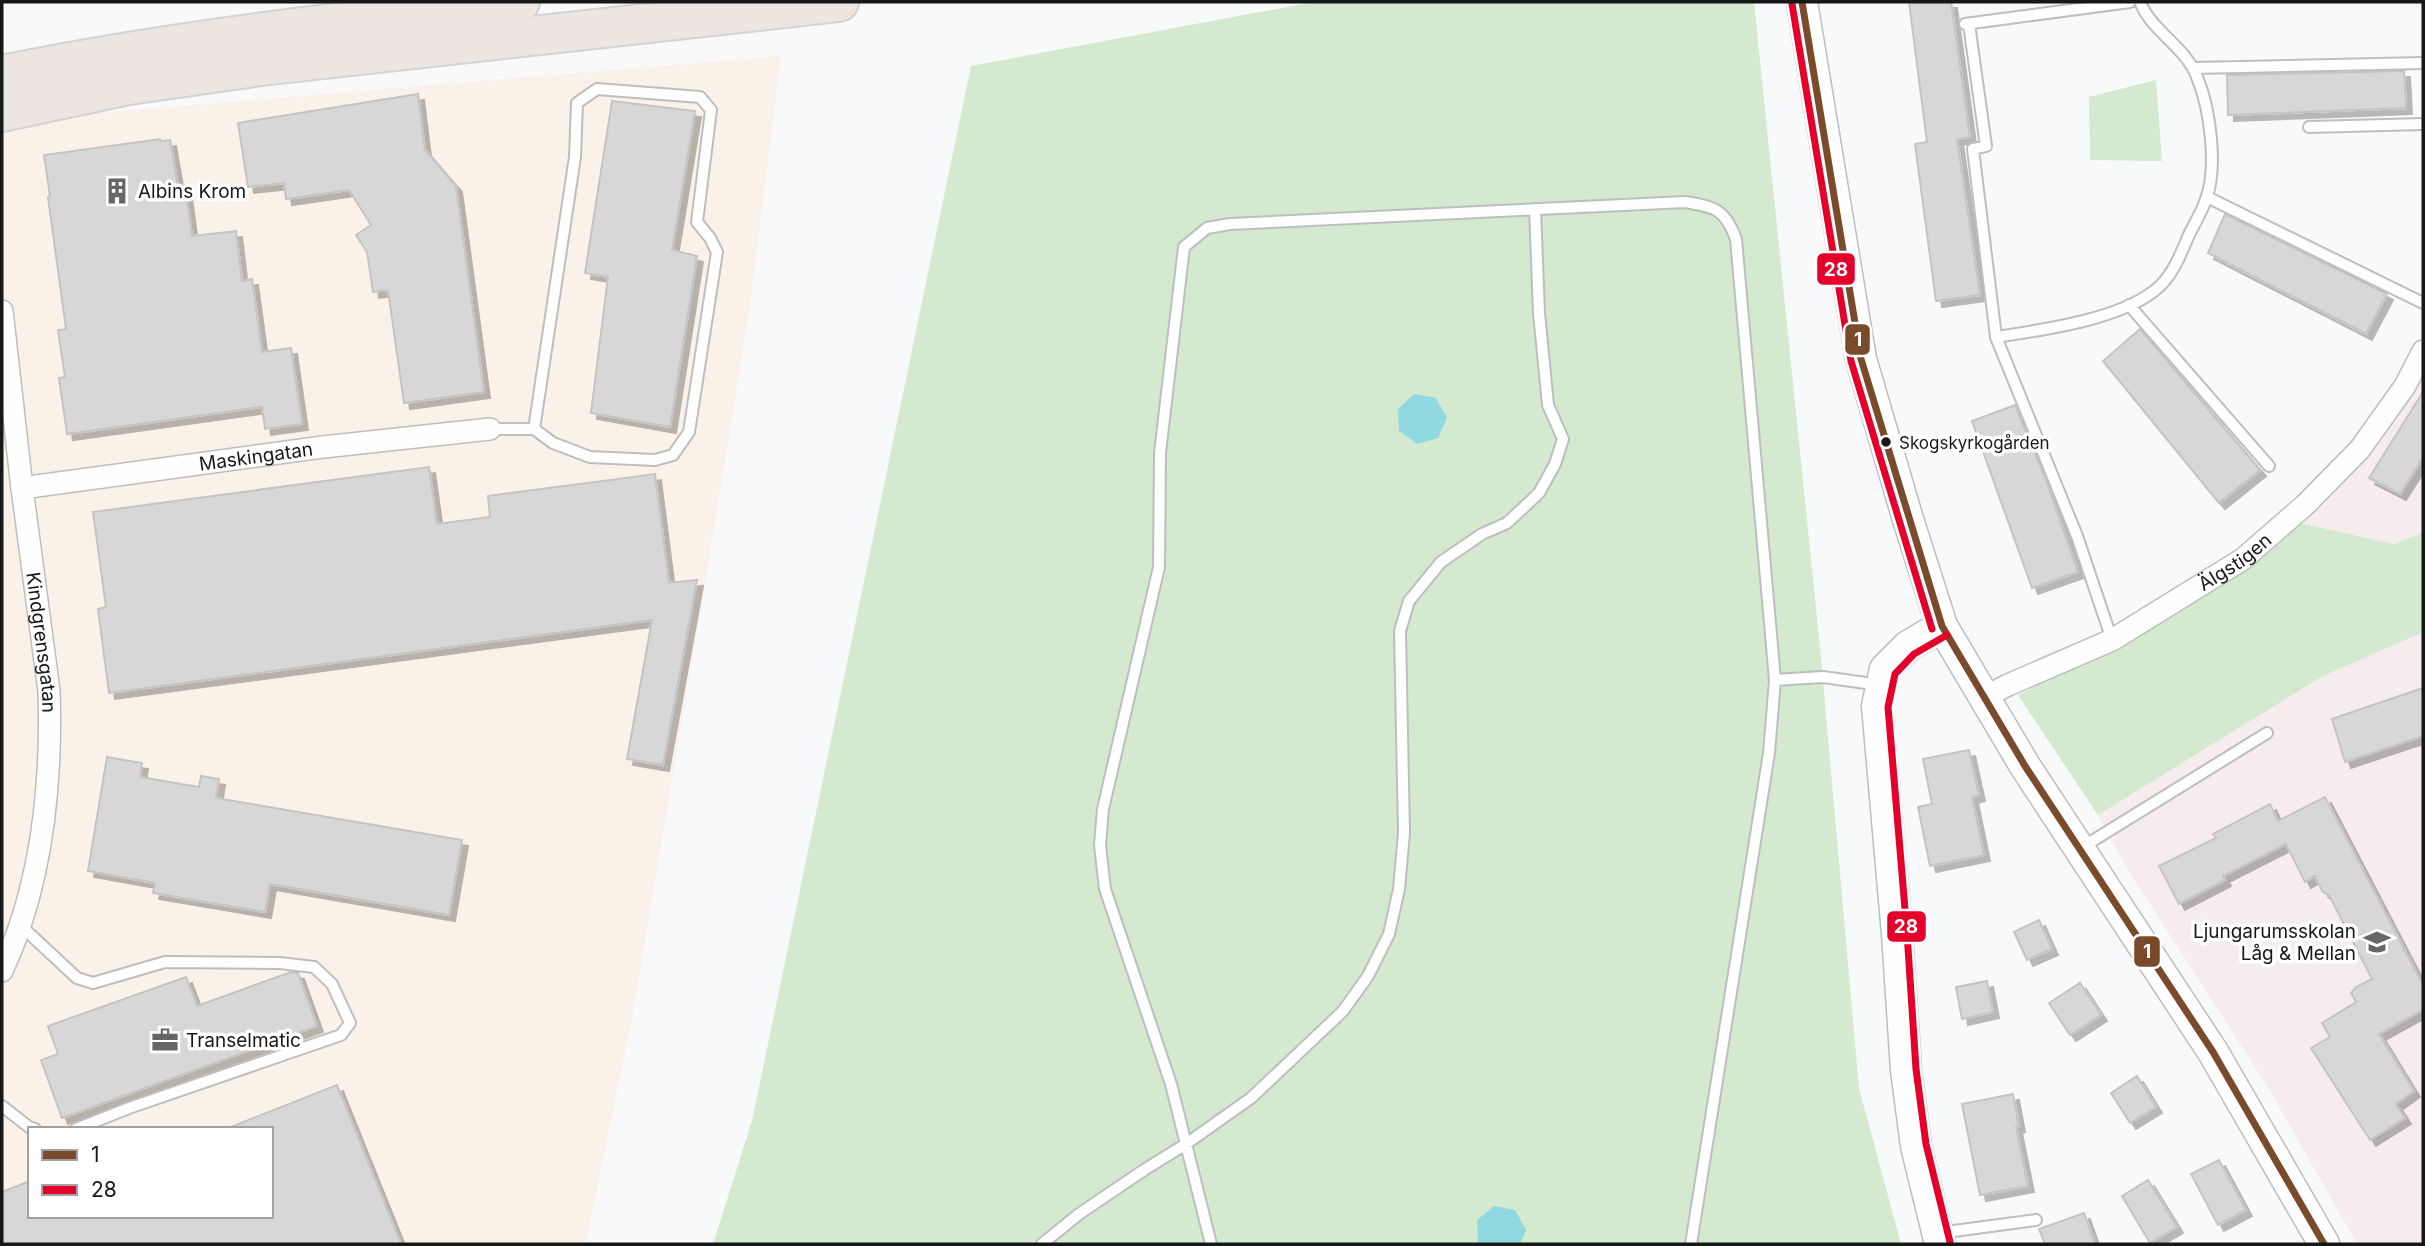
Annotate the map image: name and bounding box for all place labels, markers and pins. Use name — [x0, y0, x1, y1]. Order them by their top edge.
building icon: Albins Krom — [102, 176, 132, 206]
place label: Albins Krom — [138, 180, 246, 203]
place label: Skogskyrkogården — [1899, 433, 2050, 453]
marker: Skogskyrkogården — [1879, 435, 1893, 449]
place label: Ljungarumsskolan Låg & Mellan — [2193, 920, 2356, 965]
school or university icon: Ljungarumsskolan Låg & Mellan — [2362, 927, 2392, 957]
office icon: Transelmatic — [150, 1025, 180, 1055]
place label: Transelmatic — [186, 1029, 301, 1052]

